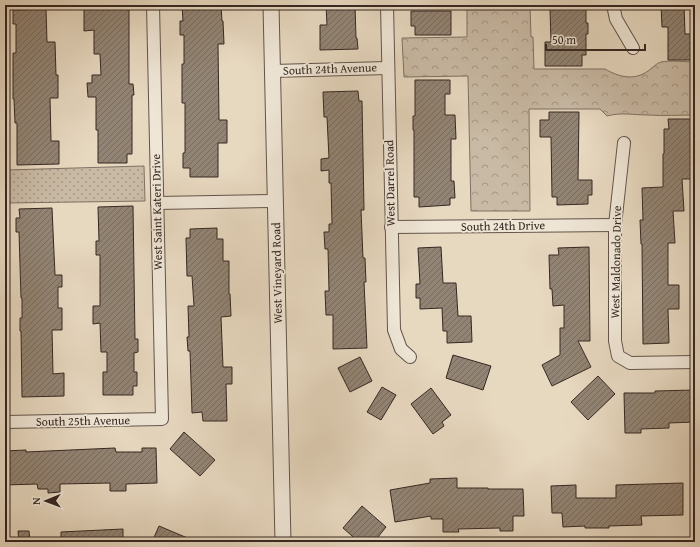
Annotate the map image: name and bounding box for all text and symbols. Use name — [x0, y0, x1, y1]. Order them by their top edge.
scale bar — [546, 26, 645, 52]
text: 50 m — [552, 31, 576, 48]
street label: South 24th Avenue — [283, 58, 378, 79]
street label: West Darrel Road — [380, 139, 399, 226]
street label: West Saint Kateri Drive — [147, 153, 166, 270]
street label: West Maldonado Drive — [606, 205, 625, 319]
street label: South 24th Drive — [461, 216, 546, 235]
street label: West Vineyard Road — [267, 222, 286, 324]
street label: South 25th Avenue — [36, 411, 131, 430]
north arrow — [26, 481, 66, 521]
text: N — [28, 497, 44, 505]

